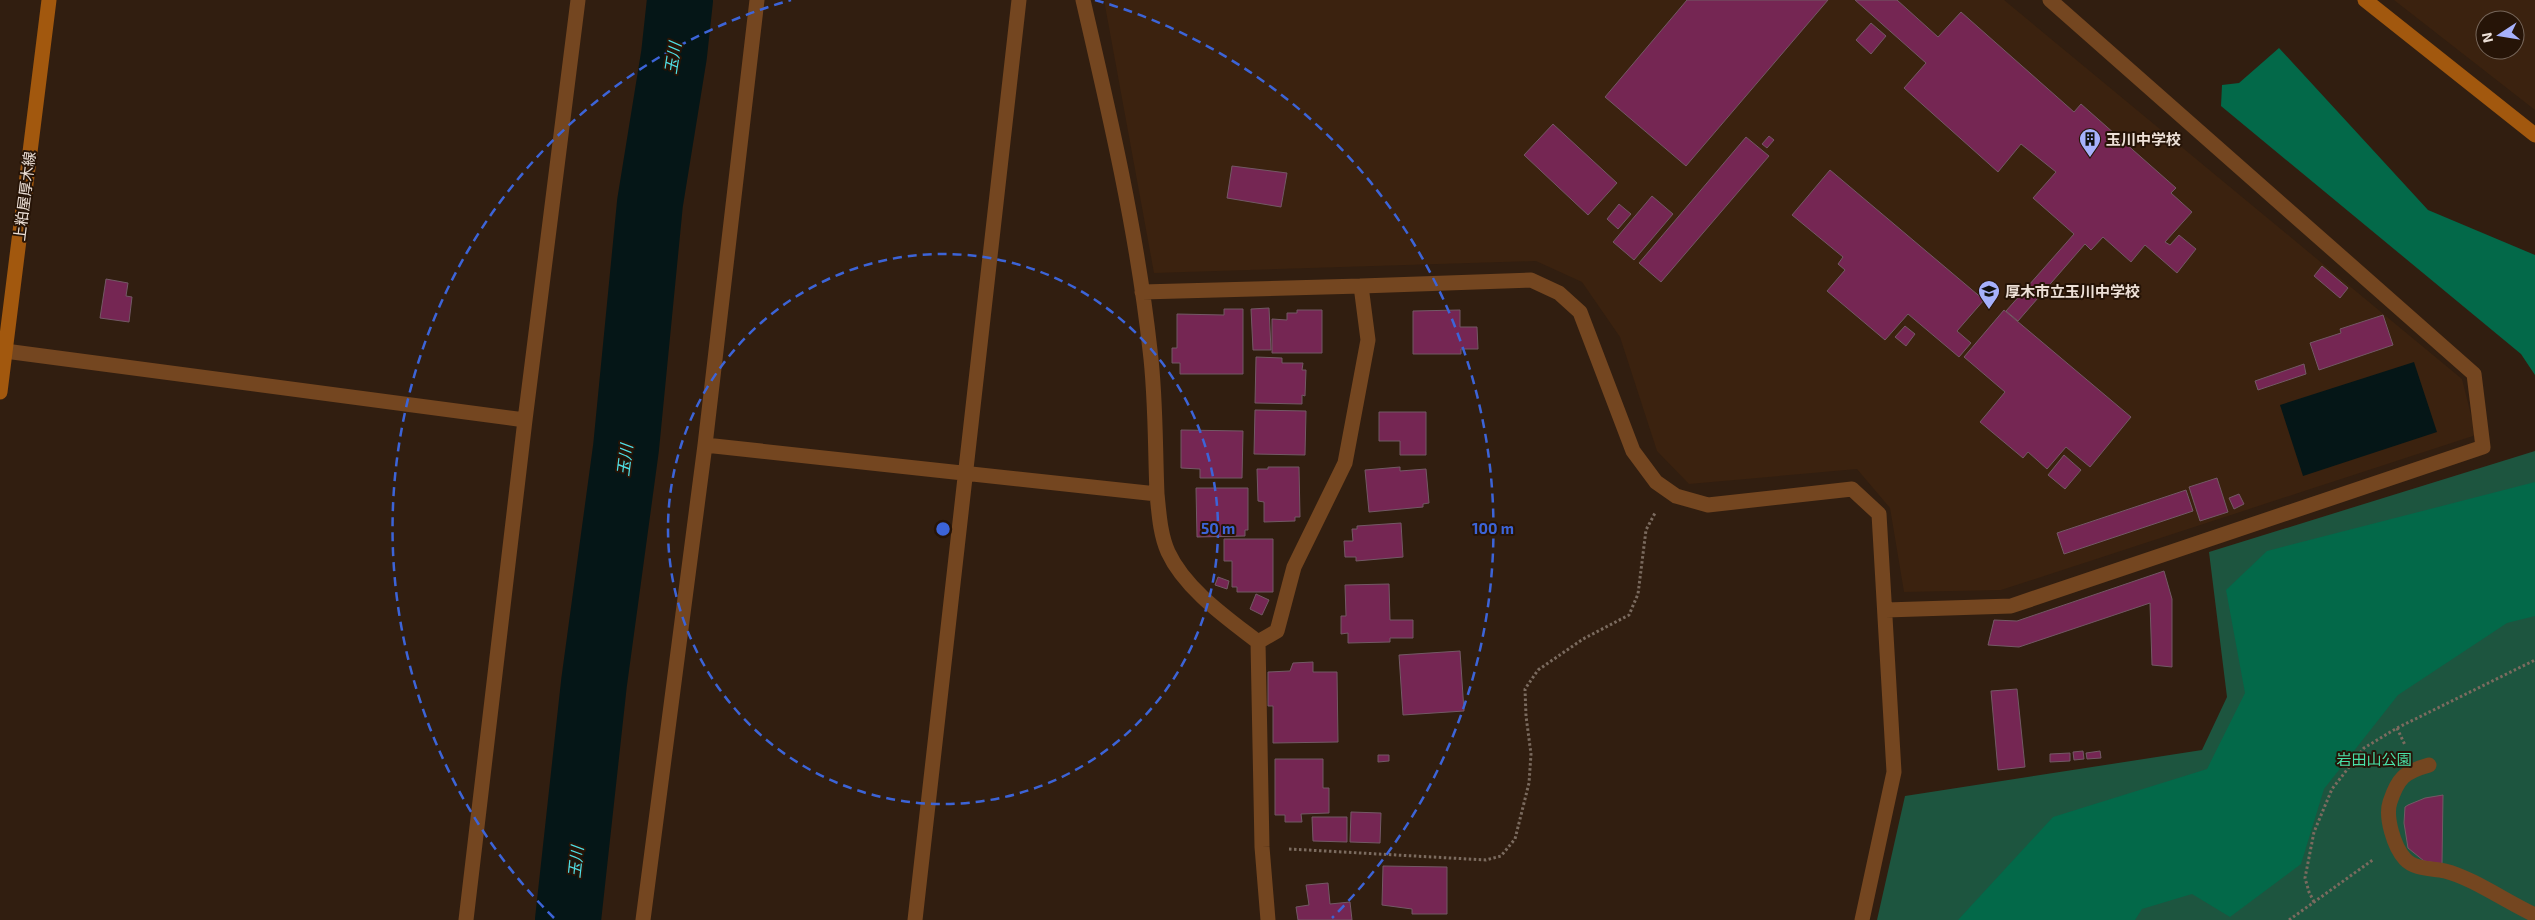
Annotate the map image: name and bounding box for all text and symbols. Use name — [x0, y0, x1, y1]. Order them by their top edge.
north arrow — [2475, 10, 2525, 60]
text: N — [2477, 31, 2496, 45]
water label: 玉川 — [660, 39, 684, 75]
building icon: 玉川中学校 — [2078, 127, 2102, 158]
place label: 玉川中学校 — [2106, 130, 2181, 148]
street label: 上粕屋厚木線 — [10, 150, 38, 242]
school or university icon: 厚木市立玉川中学校 — [1977, 279, 2001, 310]
place label: 厚木市立玉川中学校 — [2005, 282, 2140, 300]
water label: 玉川 — [613, 441, 636, 477]
text: 50 m — [1201, 519, 1235, 537]
text: 100 m — [1472, 519, 1514, 537]
centre of rings — [934, 520, 952, 538]
park label: 岩田山公園 — [2336, 750, 2412, 768]
water label: 玉川 — [564, 843, 586, 879]

